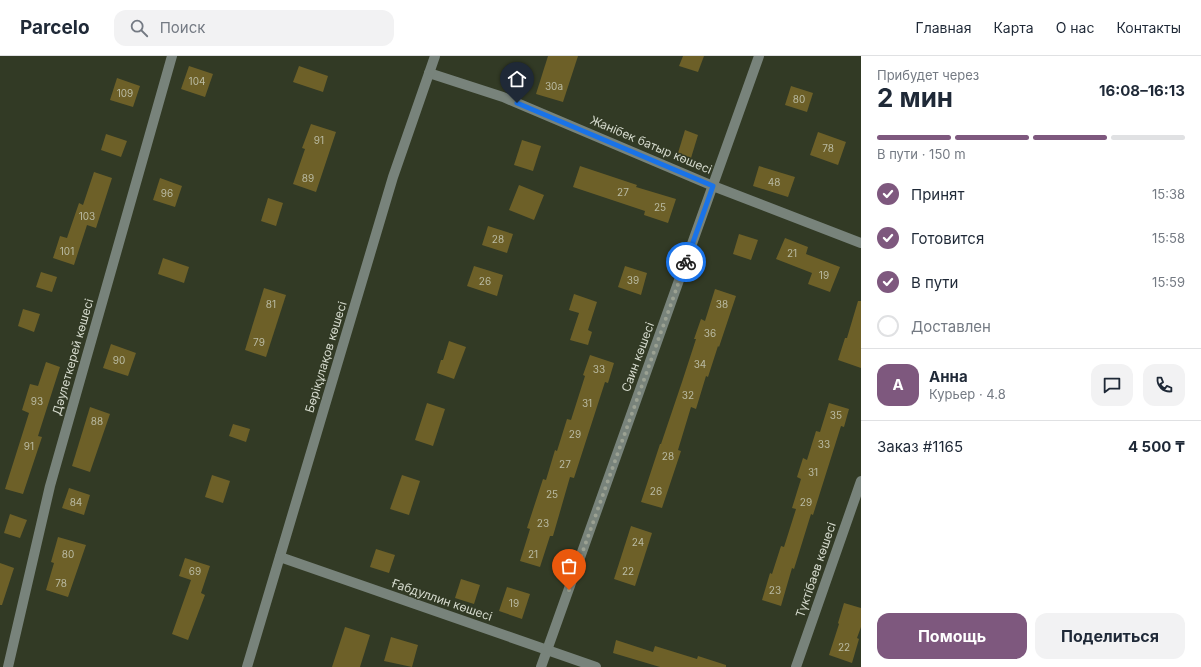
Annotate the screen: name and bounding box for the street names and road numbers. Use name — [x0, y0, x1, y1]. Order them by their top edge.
street label: Жанібек батыр көшесі — [588, 112, 714, 177]
street label: Дәулеткерей көшесі — [49, 297, 96, 417]
street label: Бөріқұлақов көшесі — [301, 299, 350, 414]
street label: Саин көшесі — [618, 320, 657, 394]
street label: Түктібаев көшесі — [792, 520, 839, 620]
street label: Ғабдуллин көшесі — [389, 575, 494, 624]

